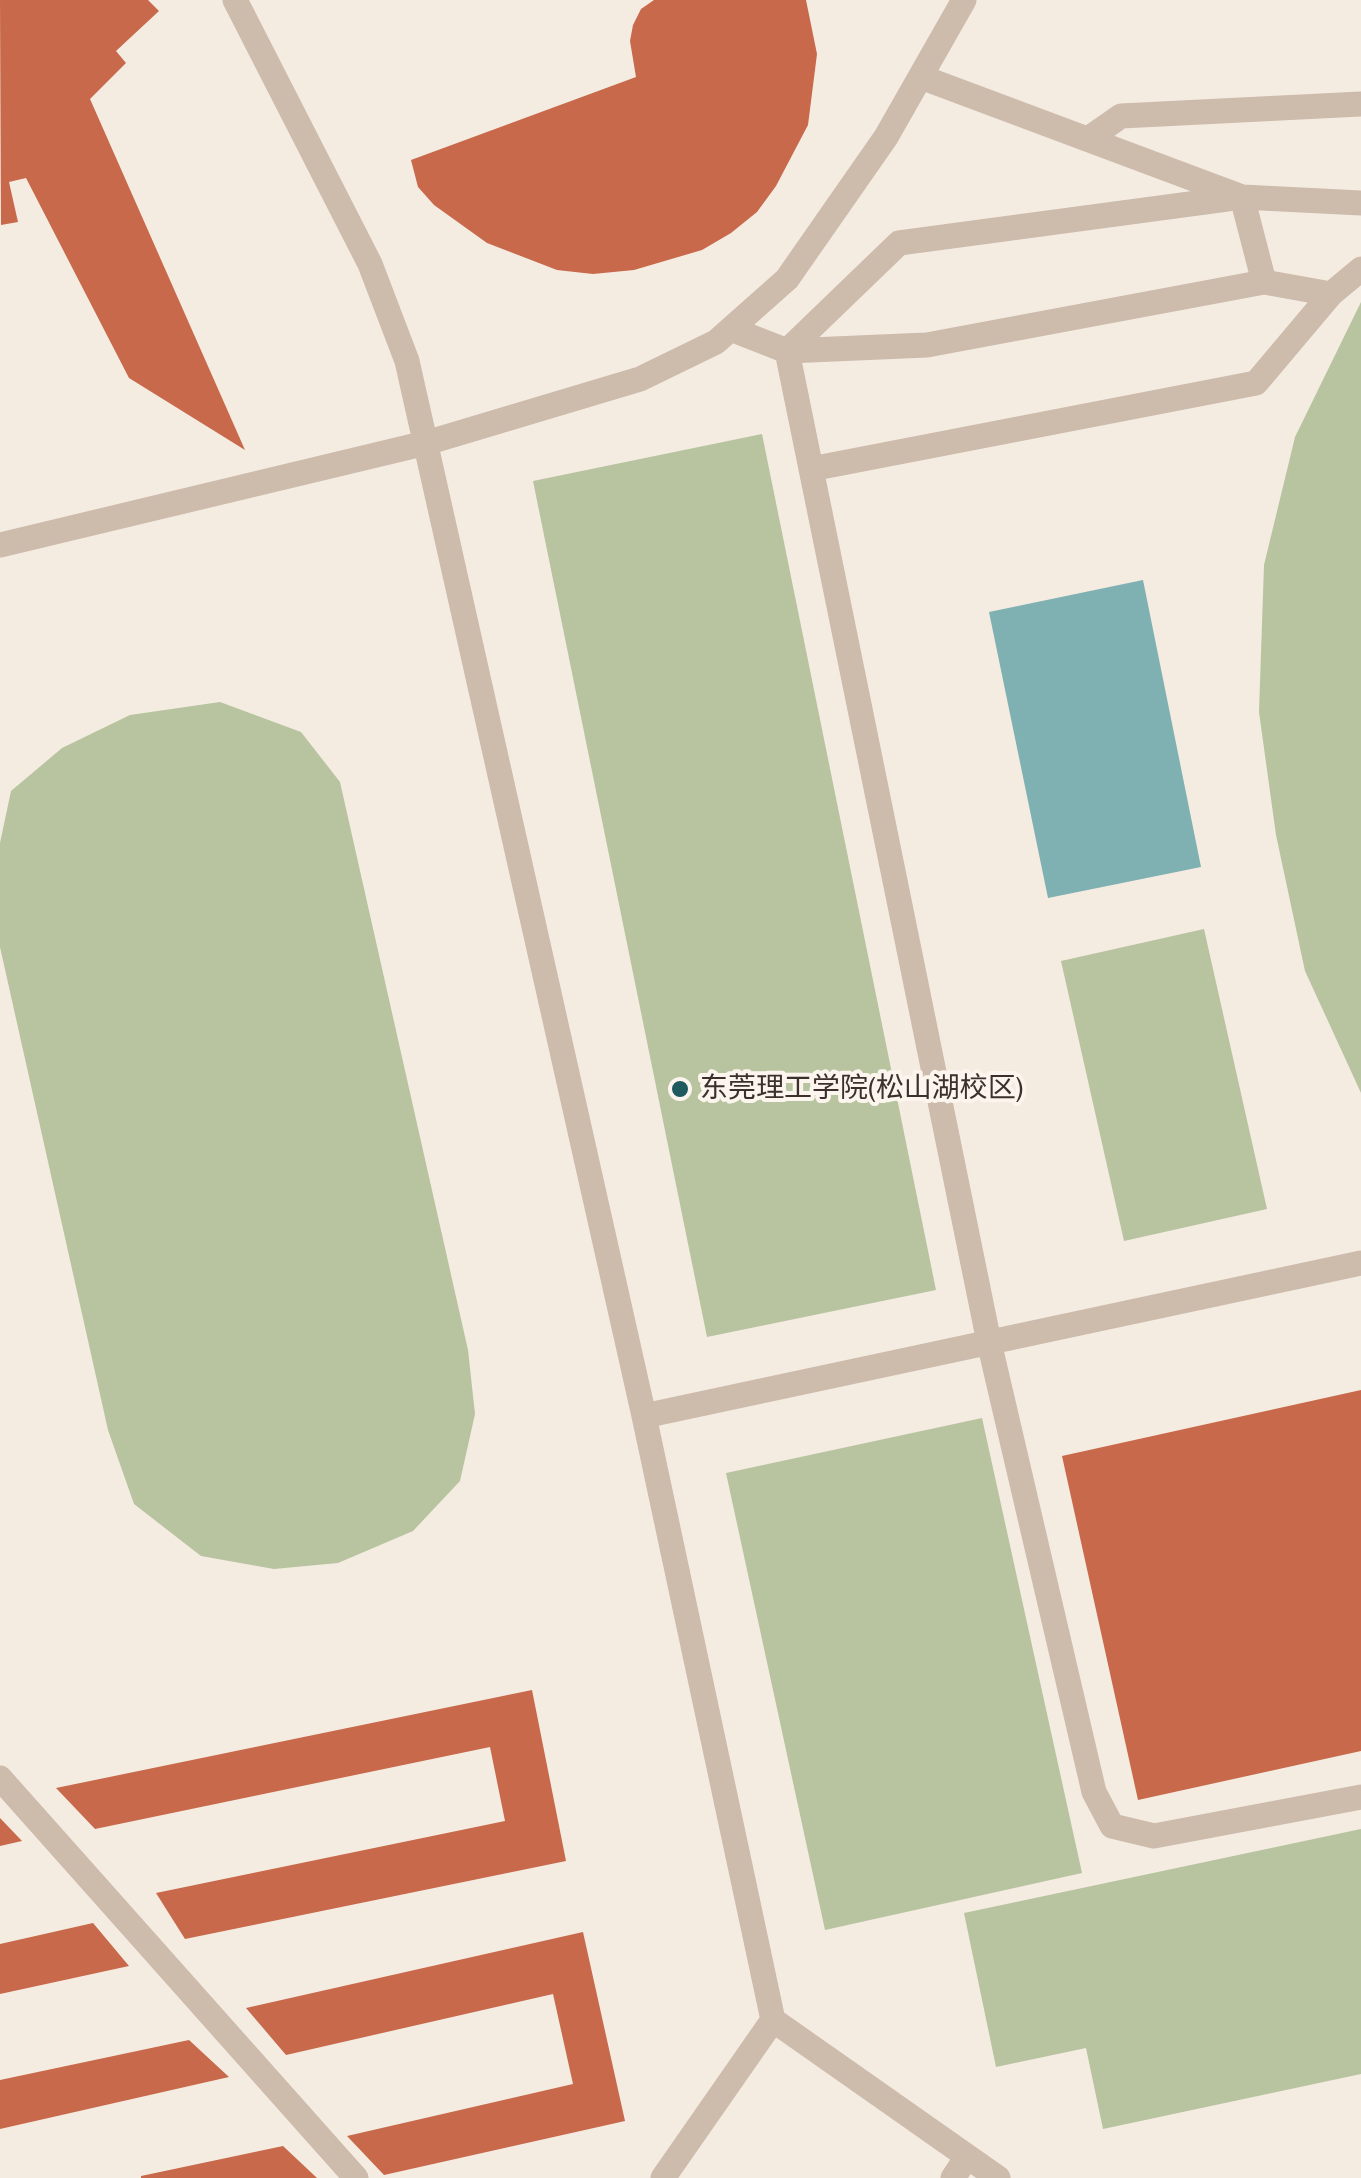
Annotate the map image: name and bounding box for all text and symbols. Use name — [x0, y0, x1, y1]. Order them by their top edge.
place label: 东莞理工学院(松山湖校区) — [700, 1072, 1023, 1106]
marker: 东莞理工学院(松山湖校区) — [669, 1078, 691, 1100]

